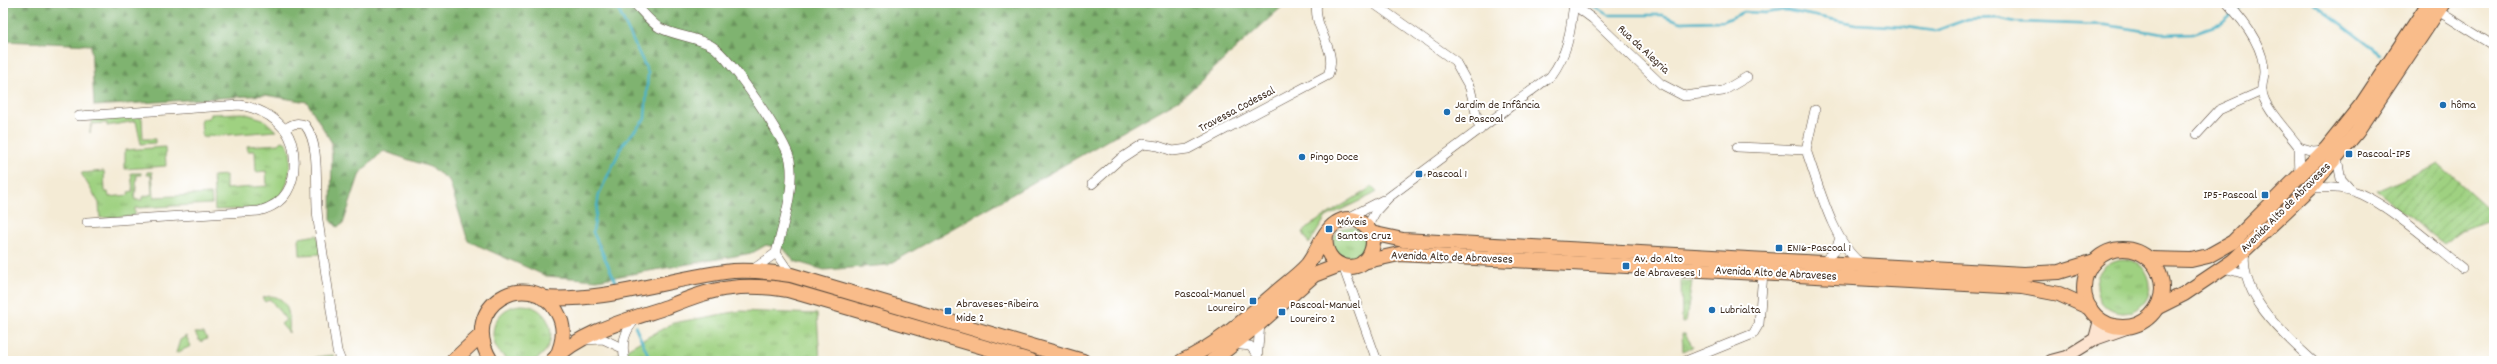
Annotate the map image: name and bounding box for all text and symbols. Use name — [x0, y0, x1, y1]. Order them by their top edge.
street label: Rua da Alegria — [1613, 21, 1673, 79]
street label: Travessa Codessal — [1196, 83, 1278, 137]
place label: Jardim de Infância de Pascoal — [1455, 97, 1540, 128]
place label: hôma — [2451, 97, 2476, 114]
marker: hôma — [2438, 100, 2448, 110]
marker: Jardim de Infância de Pascoal — [1442, 107, 1452, 117]
place label: Pascoal-IP5 — [2357, 146, 2411, 163]
place label: Pingo Doce — [1310, 149, 1358, 166]
marker: Pascoal-IP5 — [2344, 149, 2354, 159]
marker: Pingo Doce — [1297, 152, 1307, 162]
street label: Avenida Alto de Abraveses — [2237, 159, 2335, 257]
place label: Pascoal 1 — [1427, 166, 1467, 183]
marker: Pascoal 1 — [1414, 169, 1424, 179]
place label: IP5-Pascoal — [2203, 187, 2257, 204]
marker: IP5-Pascoal — [2260, 190, 2270, 200]
place label: Móveis Santos Cruz — [1337, 214, 1392, 245]
marker: Móveis Santos Cruz — [1324, 224, 1334, 234]
place label: EN16-Pascoal 1 — [1787, 240, 1851, 257]
marker: EN16-Pascoal 1 — [1774, 243, 1784, 253]
street label: Avenida Alto de Abraveses — [1391, 247, 1513, 269]
place label: Av. do Alto de Abraveses 1 — [1634, 251, 1701, 282]
marker: Av. do Alto de Abraveses 1 — [1621, 261, 1631, 271]
street label: Avenida Alto de Abraveses — [1715, 262, 1837, 286]
place label: Pascoal-Manuel Loureiro — [1175, 286, 1245, 317]
place label: Abraveses-Ribeira Mide 2 — [956, 296, 1039, 327]
marker: Pascoal-Manuel Loureiro — [1248, 296, 1258, 306]
place label: Pascoal-Manuel Loureiro 2 — [1290, 297, 1361, 328]
place label: Lubrialta — [1720, 302, 1761, 319]
marker: Lubrialta — [1707, 305, 1717, 315]
marker: Abraveses-Ribeira Mide 2 — [943, 306, 953, 316]
marker: Pascoal-Manuel Loureiro 2 — [1277, 307, 1287, 317]

